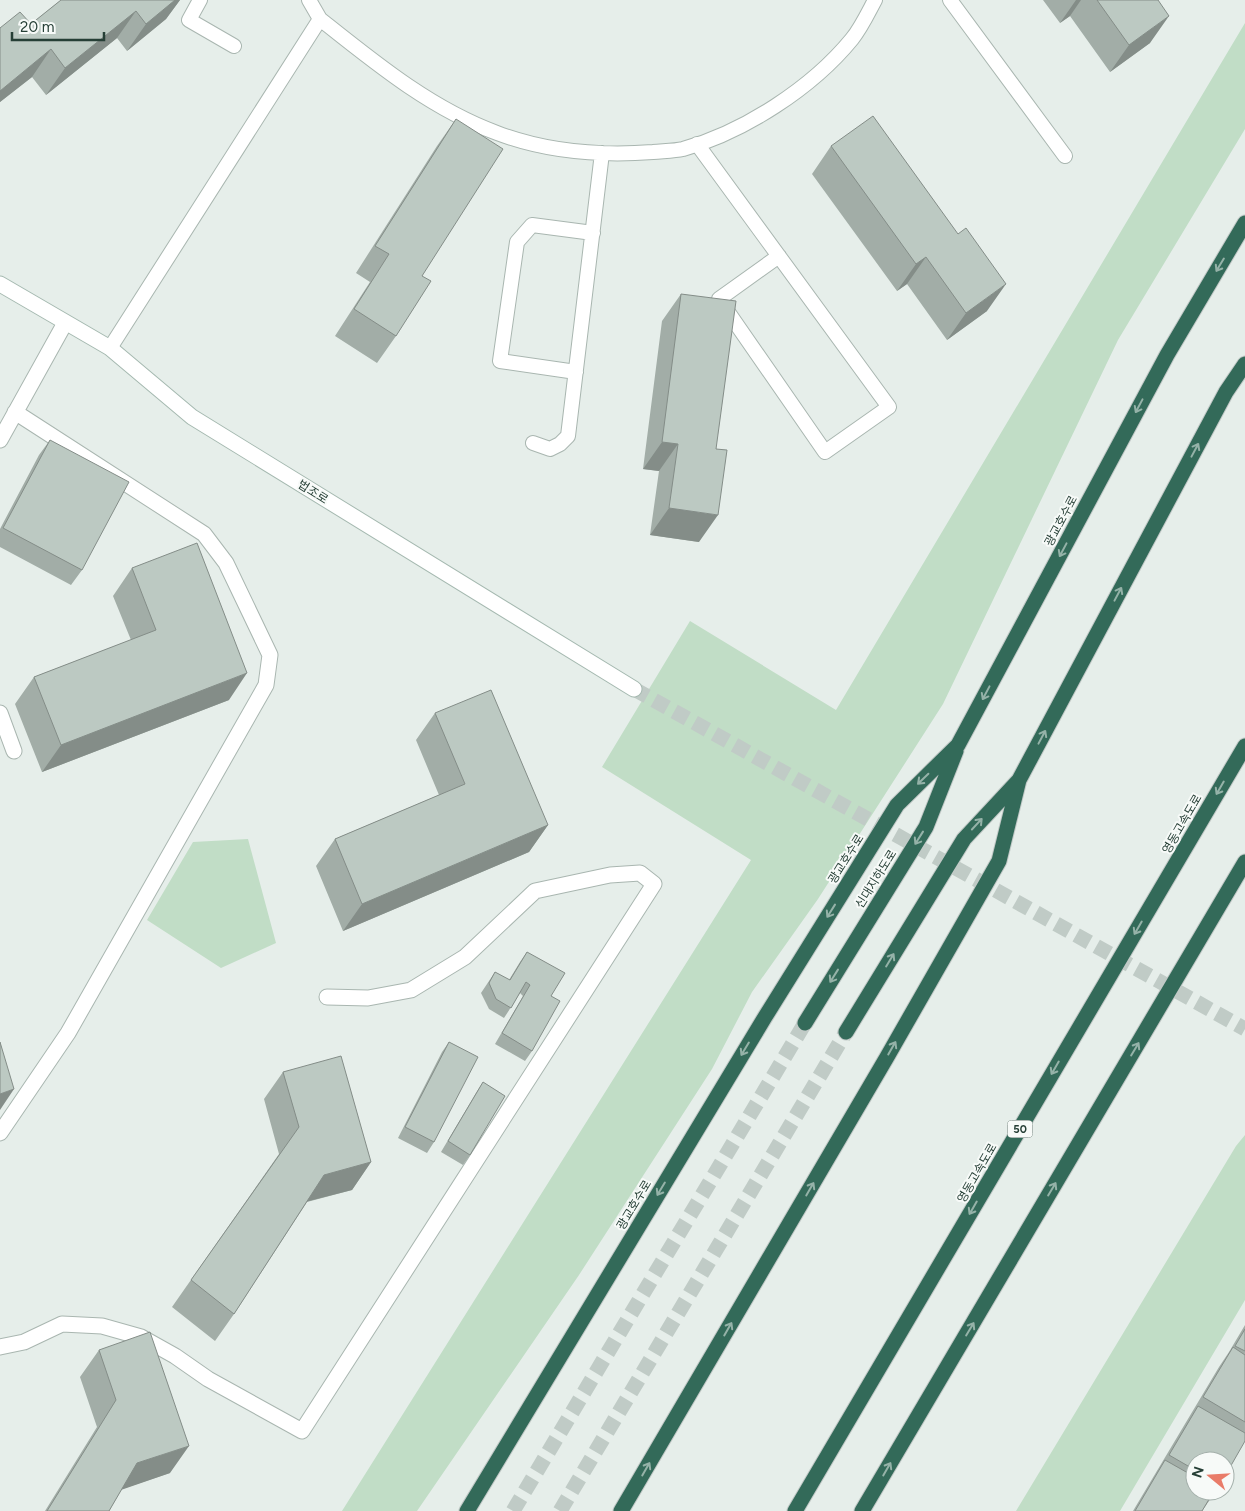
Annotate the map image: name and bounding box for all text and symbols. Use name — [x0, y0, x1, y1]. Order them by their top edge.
scale bar — [12, 10, 105, 42]
text: 20 m — [20, 18, 54, 36]
one-way arrow — [1215, 258, 1225, 272]
one-way arrow — [1134, 399, 1144, 414]
one-way arrow — [1190, 443, 1200, 458]
street label: 법조로 — [295, 477, 331, 507]
street label: 광교호수로 — [1042, 493, 1080, 549]
one-way arrow — [1057, 542, 1067, 556]
one-way arrow — [1114, 587, 1124, 601]
one-way arrow — [981, 685, 990, 700]
one-way arrow — [1037, 730, 1047, 744]
one-way arrow — [917, 773, 930, 785]
one-way arrow — [1215, 781, 1225, 795]
street label: 영동고속도로 — [1159, 792, 1205, 856]
one-way arrow — [972, 818, 983, 831]
one-way arrow — [913, 830, 923, 844]
street label: 광교호수로 — [825, 832, 867, 886]
street label: 신대지하도로 — [853, 847, 899, 911]
one-way arrow — [825, 904, 835, 918]
one-way arrow — [1132, 921, 1142, 935]
one-way arrow — [885, 954, 895, 968]
one-way arrow — [828, 969, 839, 983]
one-way arrow — [887, 1041, 897, 1056]
one-way arrow — [740, 1042, 750, 1056]
one-way arrow — [1130, 1042, 1140, 1056]
one-way arrow — [1050, 1061, 1060, 1075]
road number: 50 — [1008, 1120, 1032, 1138]
street label: 영동고속도로 — [954, 1141, 1000, 1205]
street label: 광교호수로 — [614, 1178, 654, 1232]
one-way arrow — [656, 1181, 666, 1195]
one-way arrow — [805, 1182, 815, 1196]
one-way arrow — [1048, 1182, 1058, 1196]
one-way arrow — [968, 1201, 978, 1216]
one-way arrow — [723, 1322, 733, 1336]
one-way arrow — [965, 1322, 975, 1336]
north arrow — [1185, 1451, 1235, 1501]
one-way arrow — [641, 1462, 651, 1476]
one-way arrow — [883, 1462, 893, 1477]
text: N — [1188, 1464, 1208, 1480]

